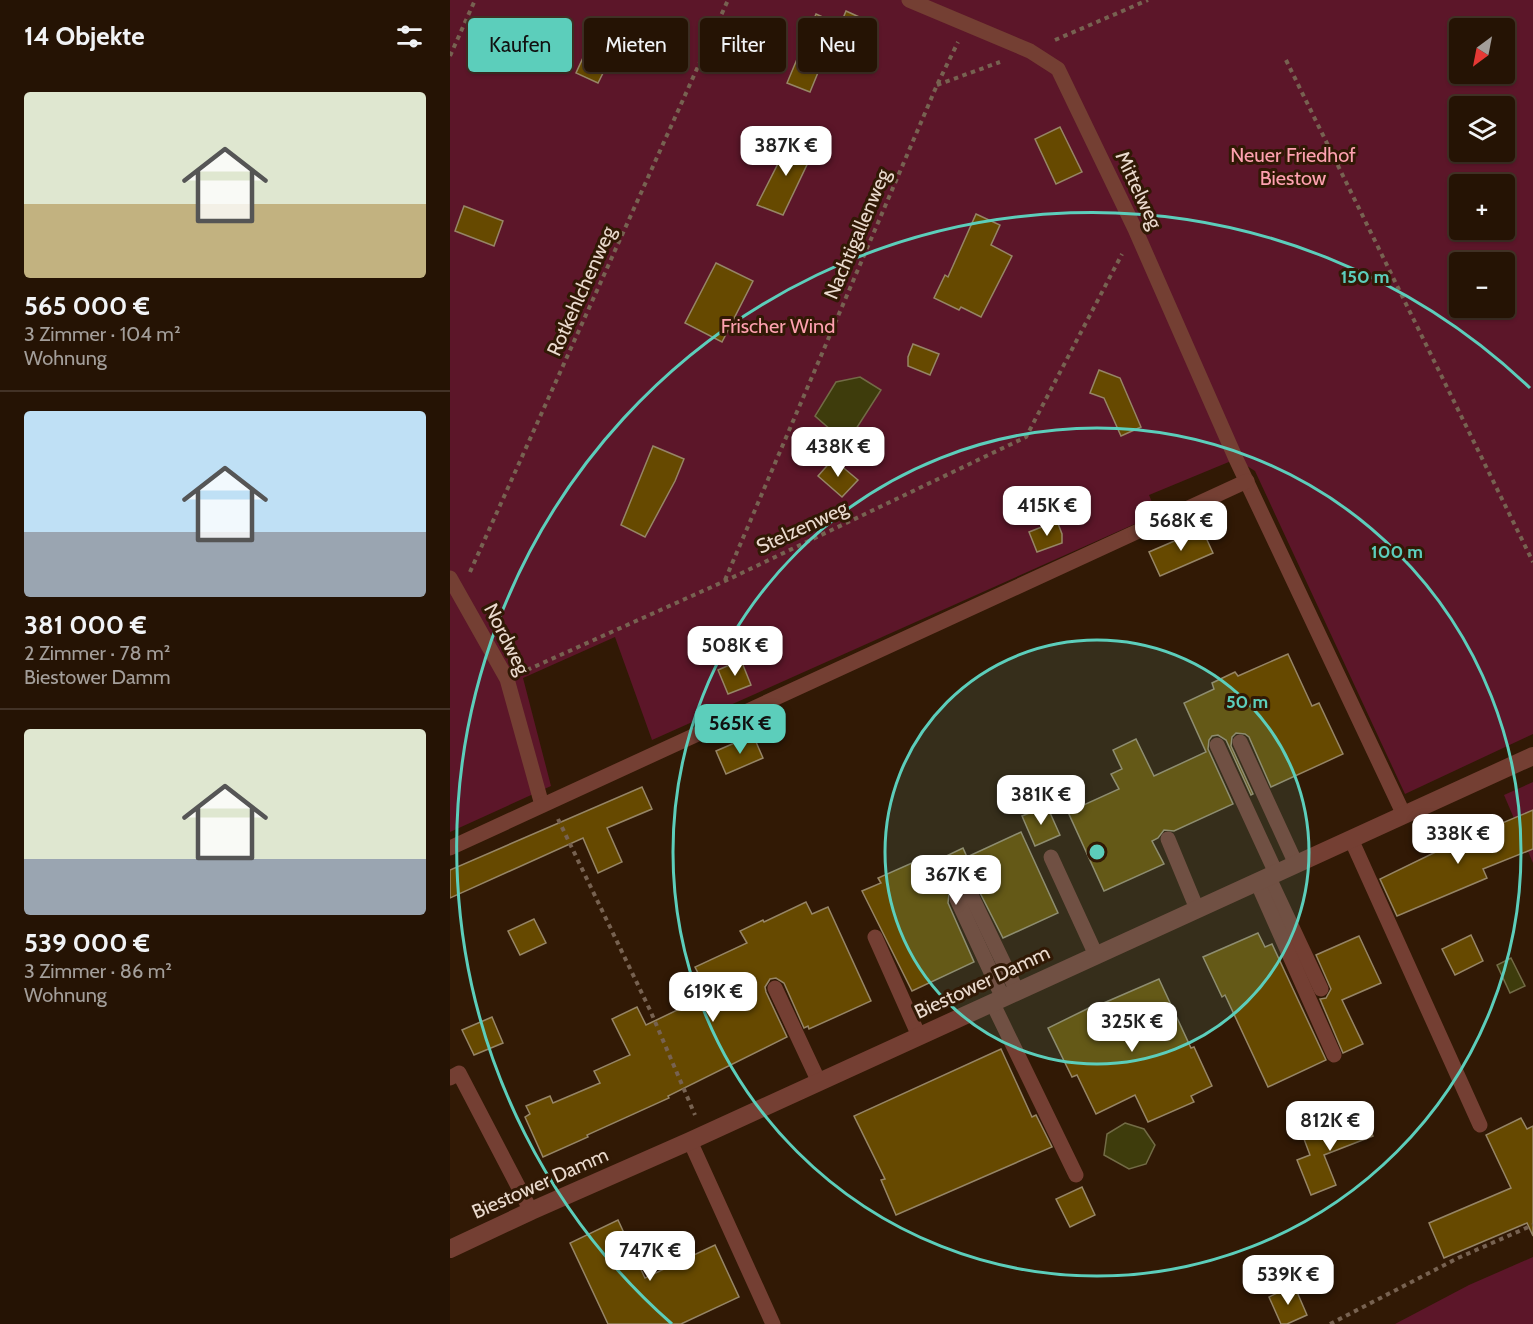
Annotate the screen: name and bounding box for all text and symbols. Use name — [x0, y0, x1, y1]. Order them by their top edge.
chip: Kaufen — [468, 18, 572, 72]
chip: Mieten — [584, 18, 688, 72]
chip: Filter — [700, 18, 786, 72]
chip: Neu — [798, 18, 877, 72]
north arrow — [1449, 18, 1515, 84]
map controls — [1449, 18, 1515, 318]
text: 14 Objekte — [24, 20, 145, 52]
icon: filters — [393, 20, 426, 53]
button: layers — [1449, 96, 1515, 162]
pin: 387K € — [737, 126, 835, 177]
icon: home — [171, 131, 279, 239]
text: 387K € — [755, 133, 817, 157]
park label: Neuer Friedhof Biestow — [1230, 143, 1356, 190]
street label: Mittelweg — [1111, 147, 1168, 234]
street label: Nachtigallenweg — [819, 164, 896, 303]
button: + — [1449, 174, 1515, 240]
street label: Rotkehlchenweg — [542, 222, 621, 360]
button: − — [1449, 252, 1515, 318]
text: 150 m — [1341, 266, 1389, 288]
text: 565 000 € — [24, 290, 150, 322]
park label: Frischer Wind — [721, 314, 835, 338]
text: 3 Zimmer · 104 m² — [24, 322, 181, 346]
text: Wohnung — [24, 346, 107, 370]
pin: 438K € — [789, 427, 887, 478]
text: 438K € — [805, 434, 871, 458]
icon: home — [171, 450, 279, 558]
pin: 415K € — [998, 486, 1096, 537]
text: 415K € — [1017, 493, 1077, 517]
street label: Stelzenweg — [752, 495, 852, 559]
pin: 568K € — [1132, 501, 1230, 552]
text: 568K € — [1149, 508, 1213, 532]
text: 100 m — [1371, 541, 1423, 563]
street label: Nordweg — [479, 599, 536, 679]
text: 381 000 € — [24, 609, 147, 641]
pin: 508K € — [686, 626, 784, 677]
text: 508K € — [702, 633, 768, 657]
text: 2 Zimmer · 78 m² — [24, 641, 170, 665]
text: Biestower Damm — [24, 665, 171, 689]
text: 50 m — [1226, 691, 1268, 713]
pin: 565K € — [691, 704, 789, 755]
text: 565K € — [709, 711, 771, 735]
icon: home — [171, 768, 279, 876]
pin: 381K € — [992, 775, 1090, 826]
text: 381K € — [1011, 782, 1071, 806]
pin: 338K € — [1409, 814, 1507, 865]
text: 338K € — [1426, 821, 1490, 845]
centre of rings — [1087, 842, 1107, 862]
pin: 367K € — [907, 855, 1005, 906]
text: 367K € — [925, 862, 987, 886]
text: 539 000 € — [24, 927, 150, 959]
street label: Biestower Damm — [910, 940, 1054, 1024]
text: 3 Zimmer · 86 m² — [24, 959, 172, 983]
pin: 619K € — [664, 972, 762, 1023]
text: 619K € — [683, 979, 743, 1003]
text: Wohnung — [24, 983, 107, 1007]
pin: 325K € — [1083, 1002, 1181, 1053]
text: 325K € — [1101, 1009, 1163, 1033]
pin: 812K € — [1281, 1101, 1379, 1152]
text: 812K € — [1300, 1108, 1360, 1132]
street label: Biestower Damm — [468, 1142, 612, 1224]
pin: 747K € — [601, 1231, 699, 1282]
text: 747K € — [619, 1238, 681, 1262]
pin: 539K € — [1239, 1255, 1337, 1306]
text: 539K € — [1257, 1262, 1319, 1286]

